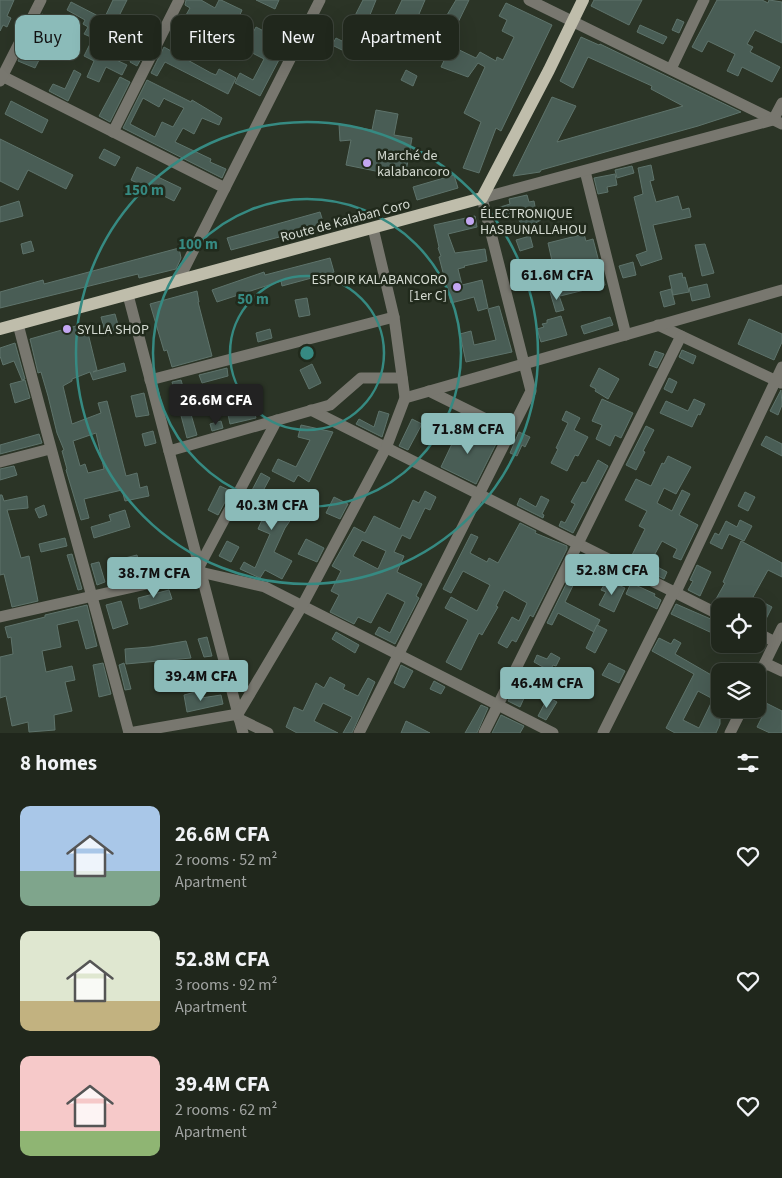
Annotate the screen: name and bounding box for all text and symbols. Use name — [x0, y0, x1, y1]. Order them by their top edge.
chip: Buy — [15, 15, 80, 60]
chip: Rent — [90, 15, 161, 60]
chip: Filters — [171, 15, 253, 60]
chip: New — [263, 15, 333, 60]
chip: Apartment — [343, 15, 459, 60]
place label: Marché de kalabancoro — [377, 146, 450, 182]
marker: Marché de kalabancoro — [361, 157, 373, 169]
text: 150 m — [124, 180, 164, 201]
street label: Route de Kalaban Coro — [278, 194, 412, 248]
place label: ÉLECTRONIQUE HASBUNALLAHOU — [480, 204, 587, 240]
marker: ÉLECTRONIQUE HASBUNALLAHOU — [464, 215, 476, 227]
text: 100 m — [178, 234, 218, 255]
pin: 61.6M CFA — [500, 258, 614, 301]
text: 61.6M CFA — [521, 264, 593, 286]
place label: ESPOIR KALABANCORO [1er C] — [311, 270, 447, 306]
marker: ESPOIR KALABANCORO [1er C] — [451, 281, 463, 293]
text: 50 m — [237, 289, 269, 310]
place label: SYLLA SHOP — [77, 320, 149, 340]
marker: SYLLA SHOP — [61, 323, 73, 335]
centre of rings — [298, 344, 316, 362]
pin: 26.6M CFA — [159, 384, 273, 426]
text: 26.6M CFA — [180, 389, 252, 411]
pin: 71.8M CFA — [411, 412, 525, 455]
text: 71.8M CFA — [432, 418, 504, 440]
pin: 40.3M CFA — [215, 488, 329, 531]
text: 40.3M CFA — [236, 494, 308, 516]
pin: 52.8M CFA — [555, 554, 669, 596]
pin: 38.7M CFA — [97, 556, 211, 599]
text: 52.8M CFA — [576, 559, 648, 581]
text: 38.7M CFA — [118, 562, 190, 584]
map controls — [711, 598, 766, 718]
button: locate — [711, 598, 766, 653]
pin: 39.4M CFA — [144, 660, 258, 702]
button: layers — [711, 663, 766, 718]
text: 39.4M CFA — [165, 665, 237, 687]
pin: 46.4M CFA — [490, 666, 604, 709]
text: 46.4M CFA — [511, 672, 583, 694]
text: 8 homes — [20, 748, 97, 778]
icon: filters — [734, 749, 762, 777]
text: 26.6M CFA — [175, 819, 269, 849]
icon: home — [60, 826, 120, 886]
icon: heart — [734, 842, 762, 870]
text: 2 rooms · 52 m² — [175, 849, 277, 871]
text: Apartment — [175, 871, 247, 893]
text: 52.8M CFA — [175, 944, 269, 974]
icon: home — [60, 951, 120, 1011]
icon: heart — [734, 967, 762, 995]
text: 3 rooms · 92 m² — [175, 974, 277, 996]
text: Apartment — [175, 996, 247, 1018]
text: 39.4M CFA — [175, 1069, 269, 1099]
icon: home — [60, 1076, 120, 1136]
icon: heart — [734, 1092, 762, 1120]
text: 2 rooms · 62 m² — [175, 1099, 277, 1121]
text: Apartment — [175, 1121, 247, 1143]

